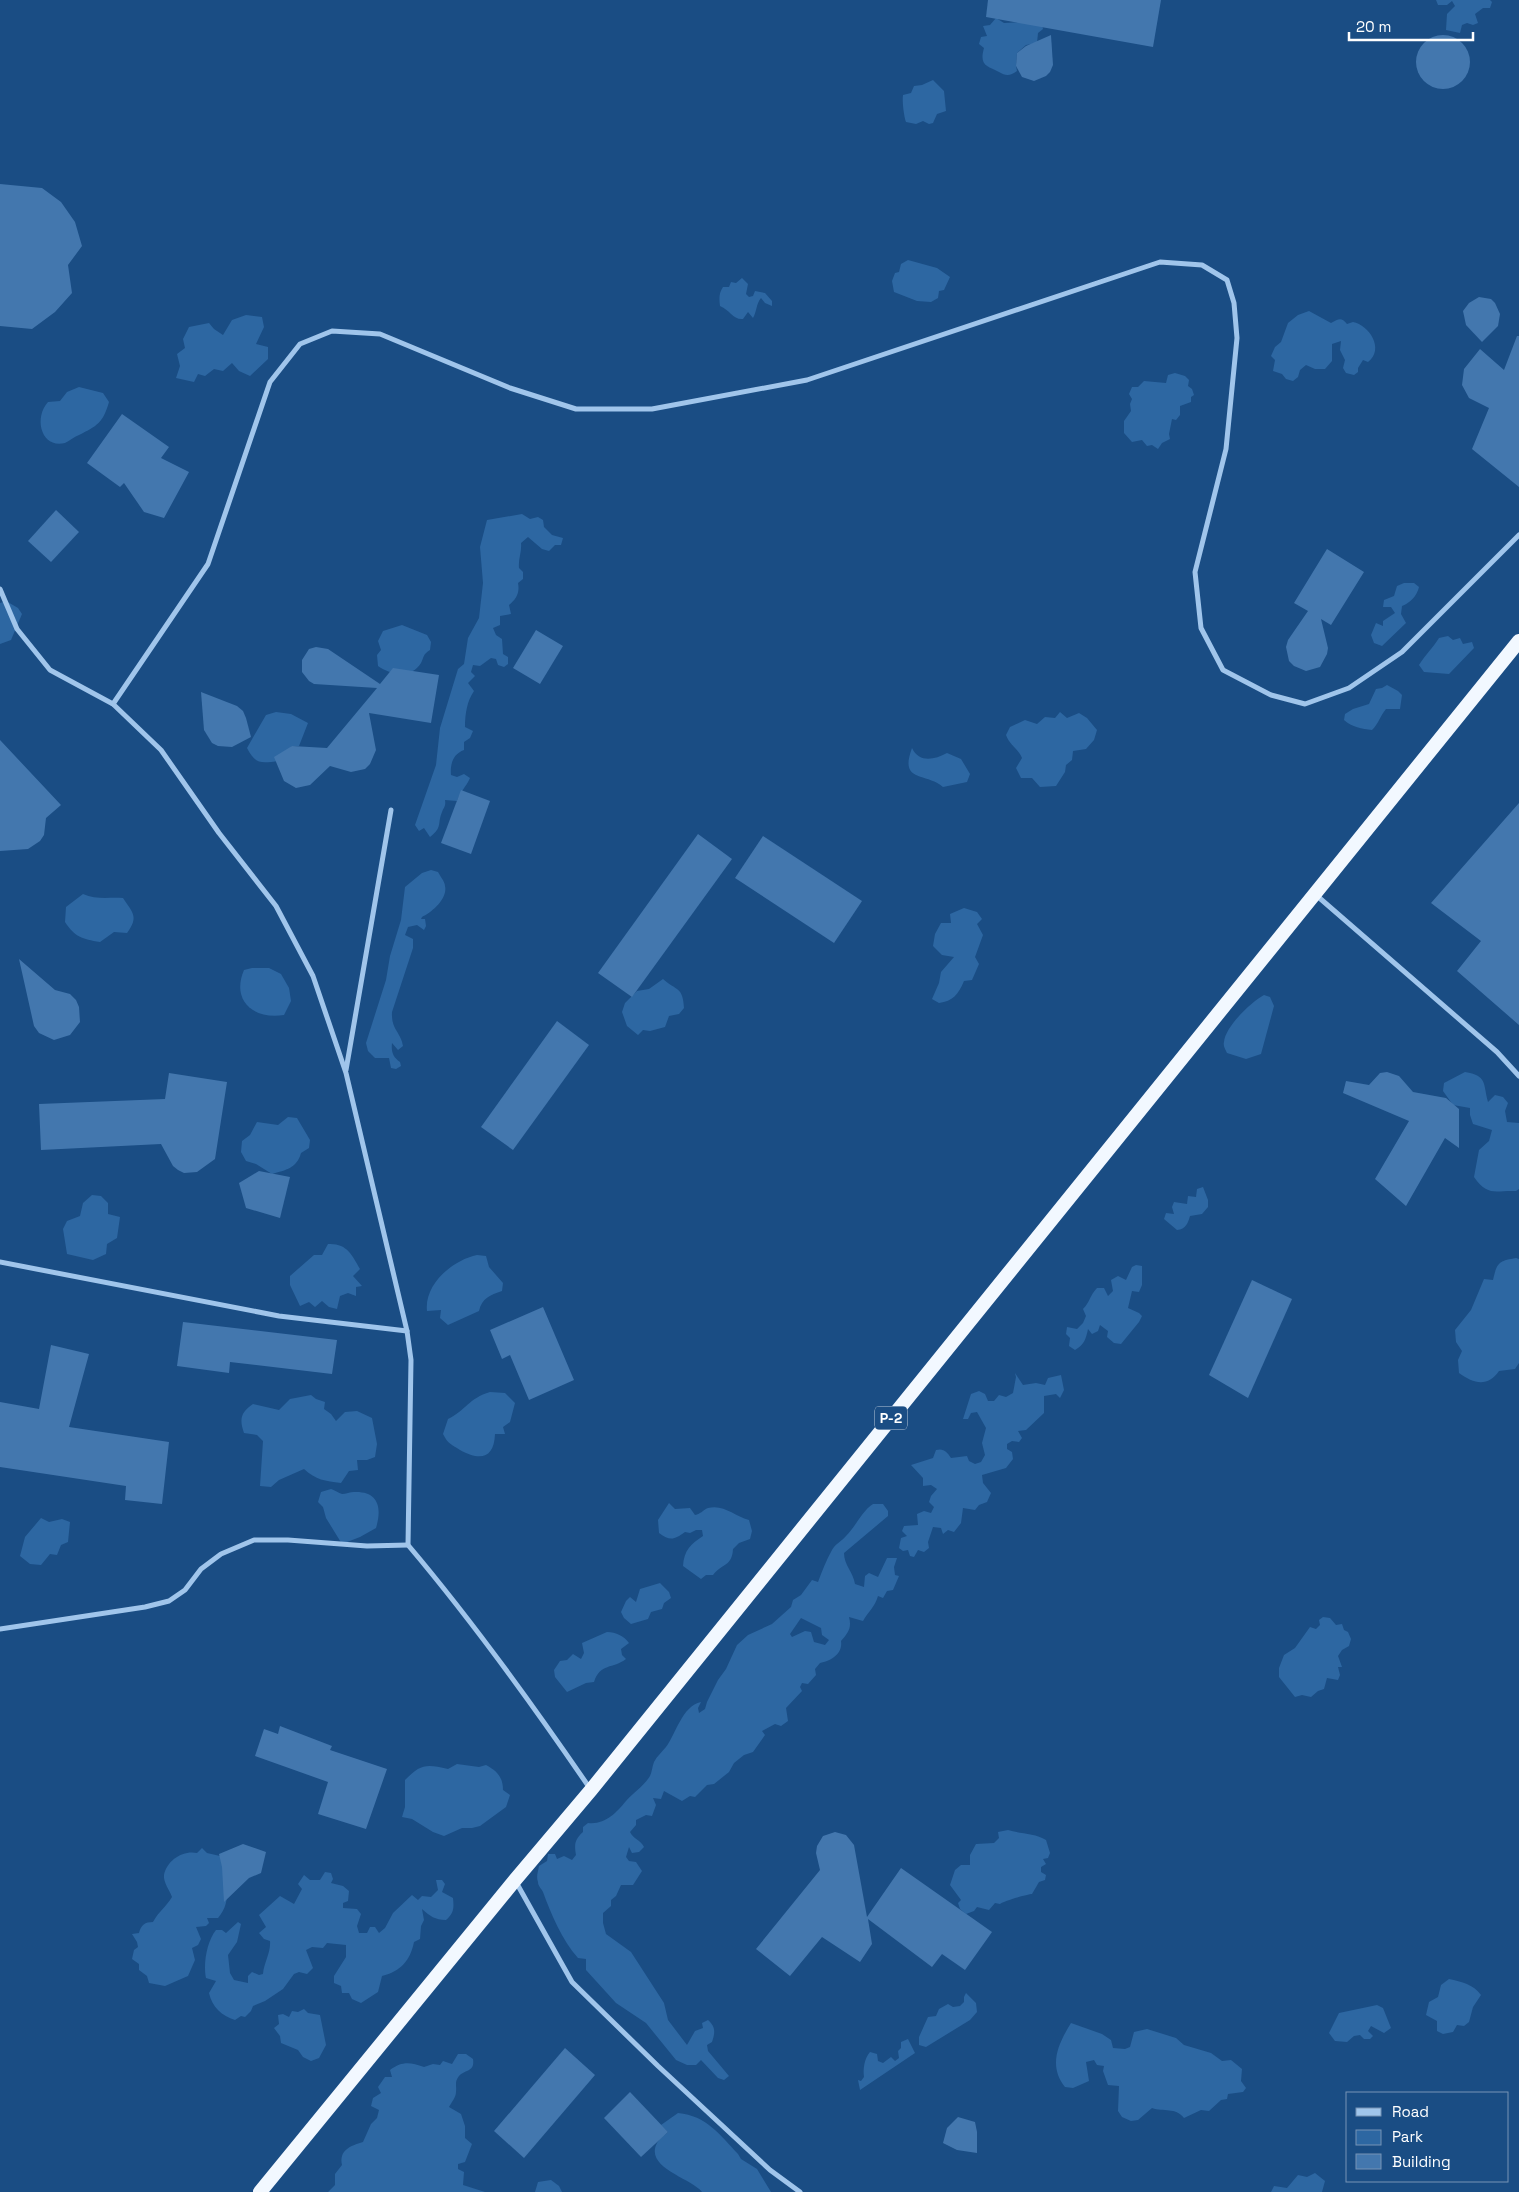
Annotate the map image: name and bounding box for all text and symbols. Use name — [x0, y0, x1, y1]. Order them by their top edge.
scale bar — [1349, 10, 1473, 42]
text: 20 m — [1356, 17, 1391, 36]
road number: P-2 — [875, 1406, 907, 1430]
legend — [1346, 2092, 1509, 2182]
text: Road — [1392, 2102, 1429, 2121]
text: Park — [1392, 2127, 1423, 2146]
text: Building — [1392, 2152, 1451, 2171]

